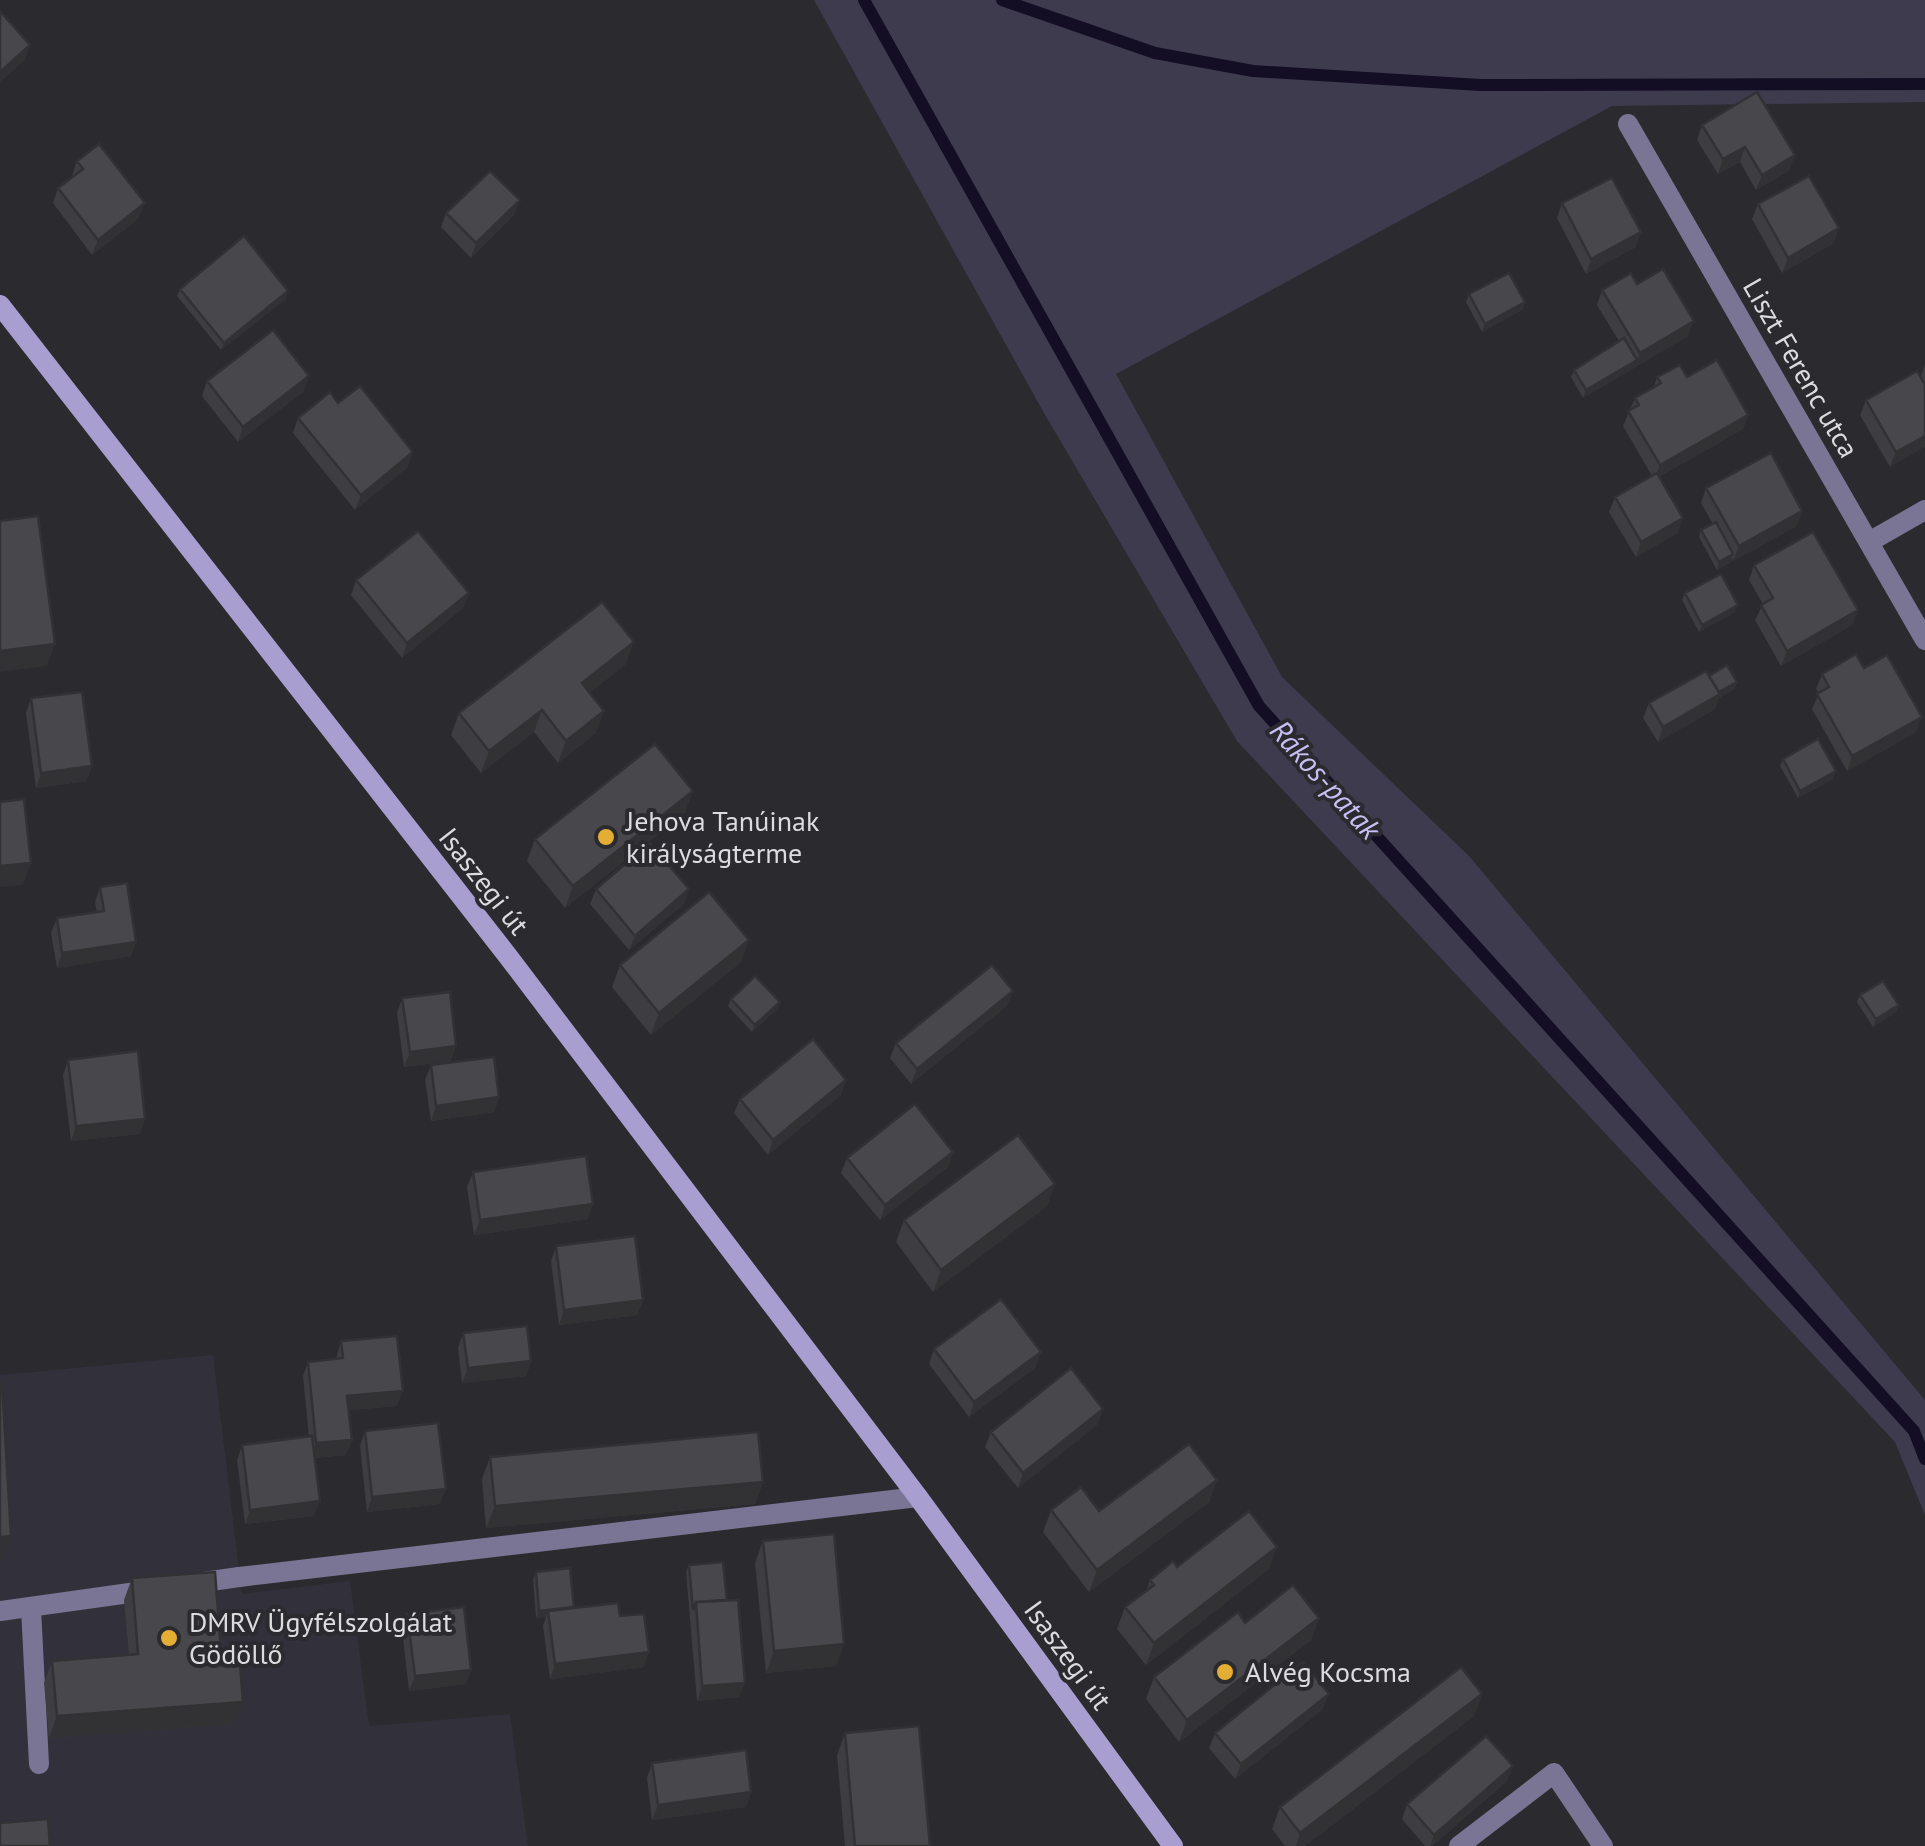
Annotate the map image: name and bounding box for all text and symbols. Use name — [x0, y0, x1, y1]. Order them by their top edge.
street label: Liszt Ferenc utca — [1735, 271, 1868, 464]
water label: Rákos-patak — [1262, 711, 1391, 848]
place label: Jehova Tanúinak királyságterme — [625, 802, 820, 871]
street label: Isaszegi út — [431, 820, 538, 942]
marker: Jehova Tanúinak királyságterme — [595, 826, 617, 848]
street label: Isaszegi út — [1016, 1593, 1121, 1717]
place label: DMRV Ügyfélszolgálat Gödöllő — [189, 1603, 453, 1672]
marker: DMRV Ügyfélszolgálat Gödöllő — [158, 1627, 180, 1649]
place label: Alvég Kocsma — [1245, 1653, 1411, 1690]
marker: Alvég Kocsma — [1214, 1661, 1236, 1683]

